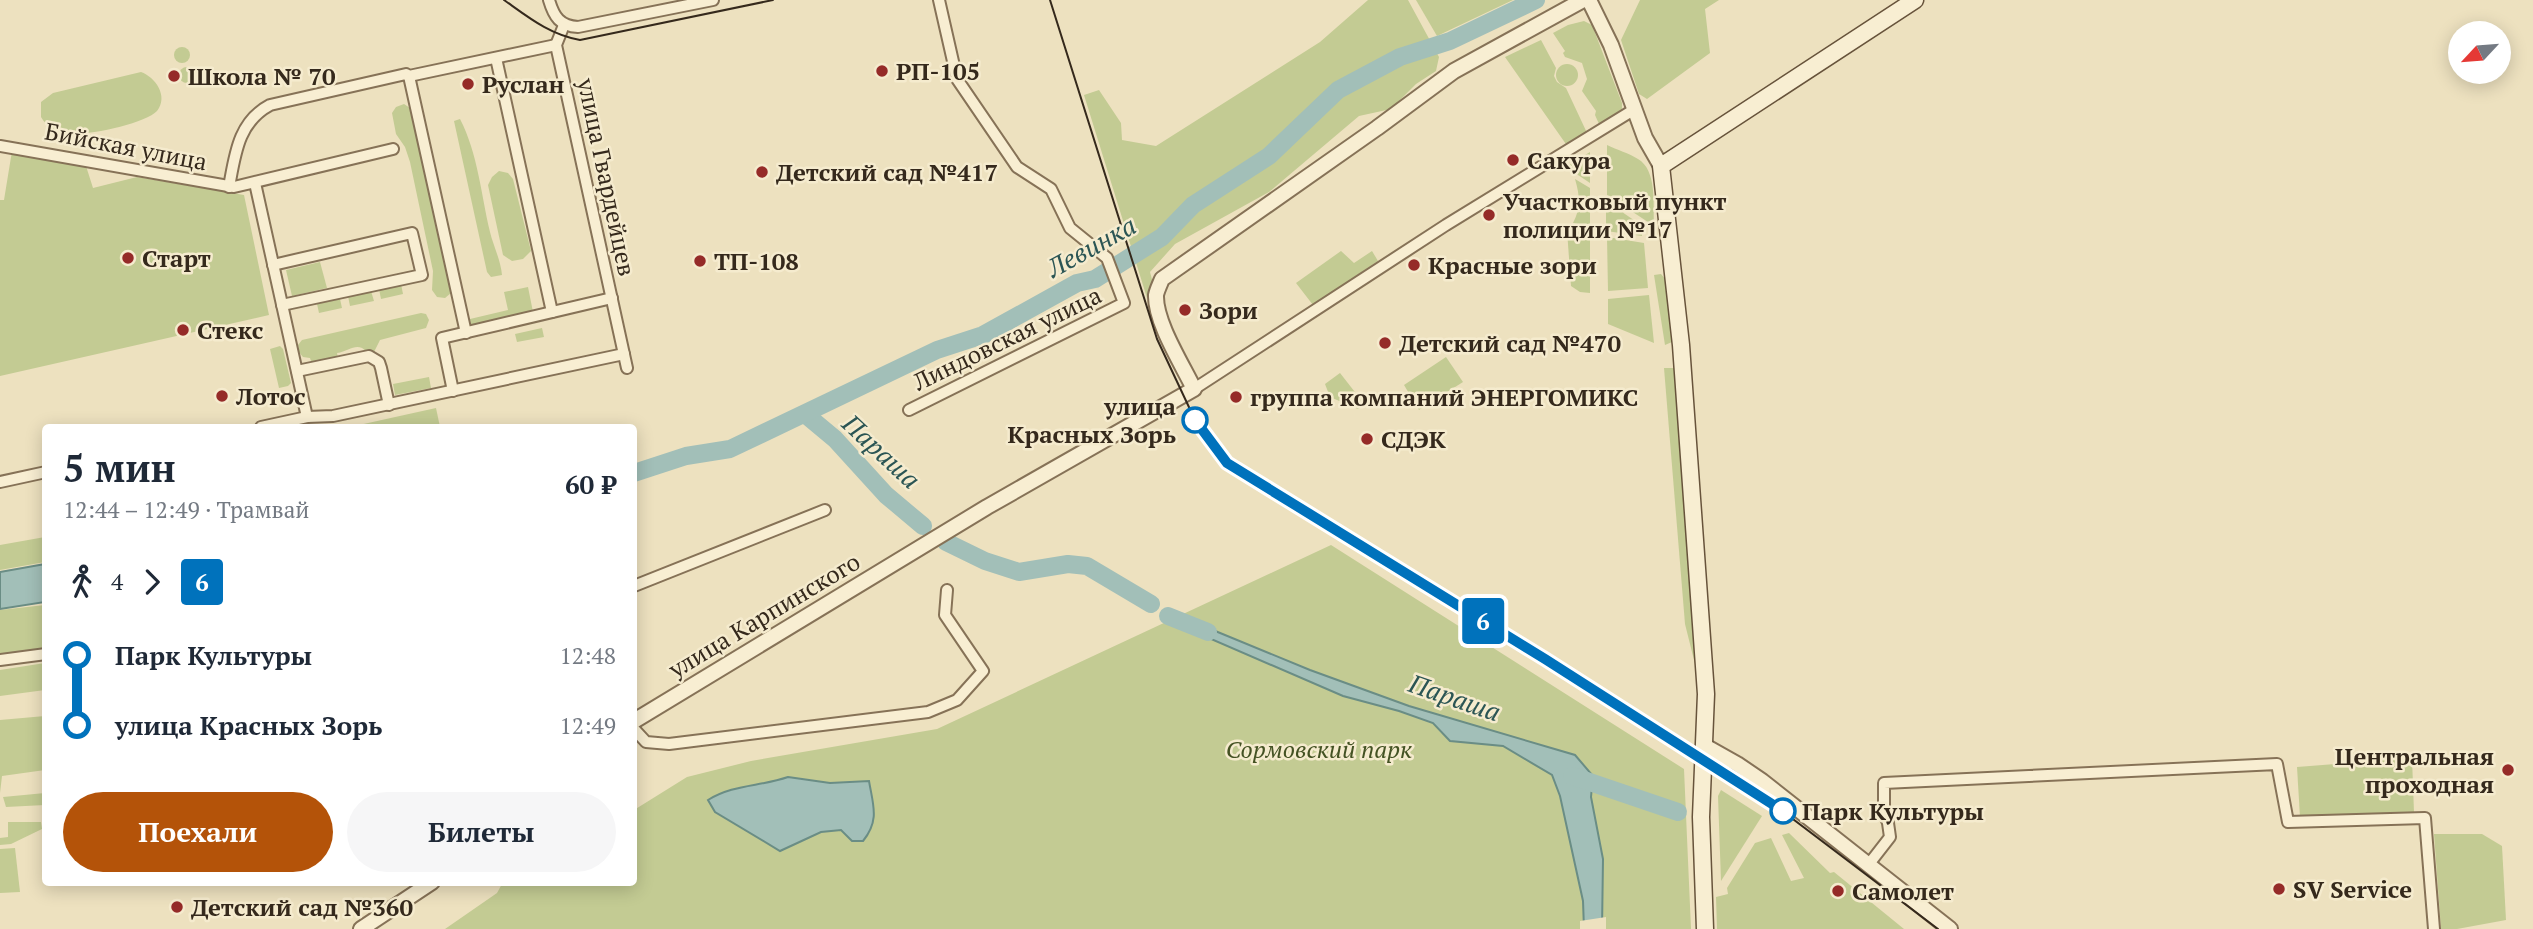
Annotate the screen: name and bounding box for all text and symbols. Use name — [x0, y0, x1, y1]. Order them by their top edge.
north arrow — [2448, 21, 2511, 84]
map controls — [2448, 21, 2511, 84]
place label: РП-105 — [896, 55, 980, 87]
place label: Школа № 70 — [188, 60, 336, 92]
marker: РП-105 — [874, 63, 890, 79]
marker: Школа № 70 — [166, 68, 182, 84]
place label: Руслан — [482, 68, 565, 100]
street label: улица Гвардейцев — [570, 74, 644, 279]
marker: Руслан — [460, 76, 476, 92]
street label: Бийская улица — [42, 115, 210, 177]
place label: Сакура — [1527, 144, 1612, 176]
marker: Сакура — [1505, 152, 1521, 168]
place label: Детский сад №417 — [776, 156, 998, 188]
marker: Детский сад №417 — [754, 164, 770, 180]
place label: Участковый пункт полиции №17 — [1503, 185, 1726, 245]
marker: Участковый пункт полиции №17 — [1481, 207, 1497, 223]
water label: Левинка — [1039, 208, 1141, 285]
place label: Старт — [142, 242, 211, 274]
place label: ТП-108 — [714, 245, 799, 277]
place label: Красные зори — [1428, 249, 1597, 281]
marker: Старт — [120, 250, 136, 266]
marker: ТП-108 — [692, 253, 708, 269]
marker: Красные зори — [1406, 257, 1422, 273]
street label: Линдовская улица — [907, 279, 1106, 398]
place label: Зори — [1199, 294, 1258, 326]
marker: Зори — [1177, 302, 1193, 318]
place label: Стекс — [197, 314, 263, 346]
marker: Стекс — [175, 322, 191, 338]
place label: Детский сад №470 — [1399, 327, 1621, 359]
marker: Детский сад №470 — [1377, 335, 1393, 351]
place label: Лотос — [235, 380, 306, 412]
place label: группа компаний ЭНЕРГОМИКС — [1250, 381, 1638, 413]
marker: Лотос — [214, 388, 230, 404]
marker: группа компаний ЭНЕРГОМИКС — [1228, 389, 1244, 405]
place label: улица Красных Зорь — [1007, 390, 1177, 450]
water label: Параша — [835, 406, 928, 496]
marker: улица Красных Зорь — [1182, 407, 1208, 433]
place label: СДЭК — [1381, 423, 1447, 455]
marker: СДЭК — [1359, 431, 1375, 447]
text: 5 мин — [63, 443, 176, 493]
text: 60 ₽ — [565, 467, 616, 501]
text: 12:44 – 12:49 · Трамвай — [63, 494, 309, 525]
street label: улица Карпинского — [661, 545, 866, 685]
icon: walk — [63, 563, 101, 601]
icon: forward — [133, 563, 171, 601]
text: 4 — [111, 566, 123, 597]
text: 6 — [195, 566, 209, 598]
line badge: 6 — [1460, 598, 1506, 644]
text: 6 — [1476, 605, 1490, 637]
text: Парк Культуры — [115, 638, 312, 672]
text: 12:48 — [559, 640, 616, 671]
water label: Параша — [1404, 665, 1505, 728]
text: улица Красных Зорь — [115, 708, 382, 742]
text: 12:49 — [559, 710, 616, 741]
park label: Сормовский парк — [1226, 733, 1412, 765]
place label: Центральная проходная — [2335, 740, 2494, 800]
marker: Центральная проходная — [2500, 762, 2516, 778]
button: Поехали — [63, 792, 333, 872]
button: Билеты — [347, 792, 616, 872]
place label: Парк Культуры — [1802, 795, 1984, 827]
marker: Парк Культуры — [1770, 798, 1796, 824]
place label: SV Service — [2293, 873, 2412, 905]
place label: Самолет — [1852, 875, 1954, 907]
marker: SV Service — [2271, 881, 2287, 897]
marker: Самолет — [1830, 883, 1846, 899]
place label: Детский сад №360 — [191, 891, 413, 923]
marker: Детский сад №360 — [169, 899, 185, 915]

